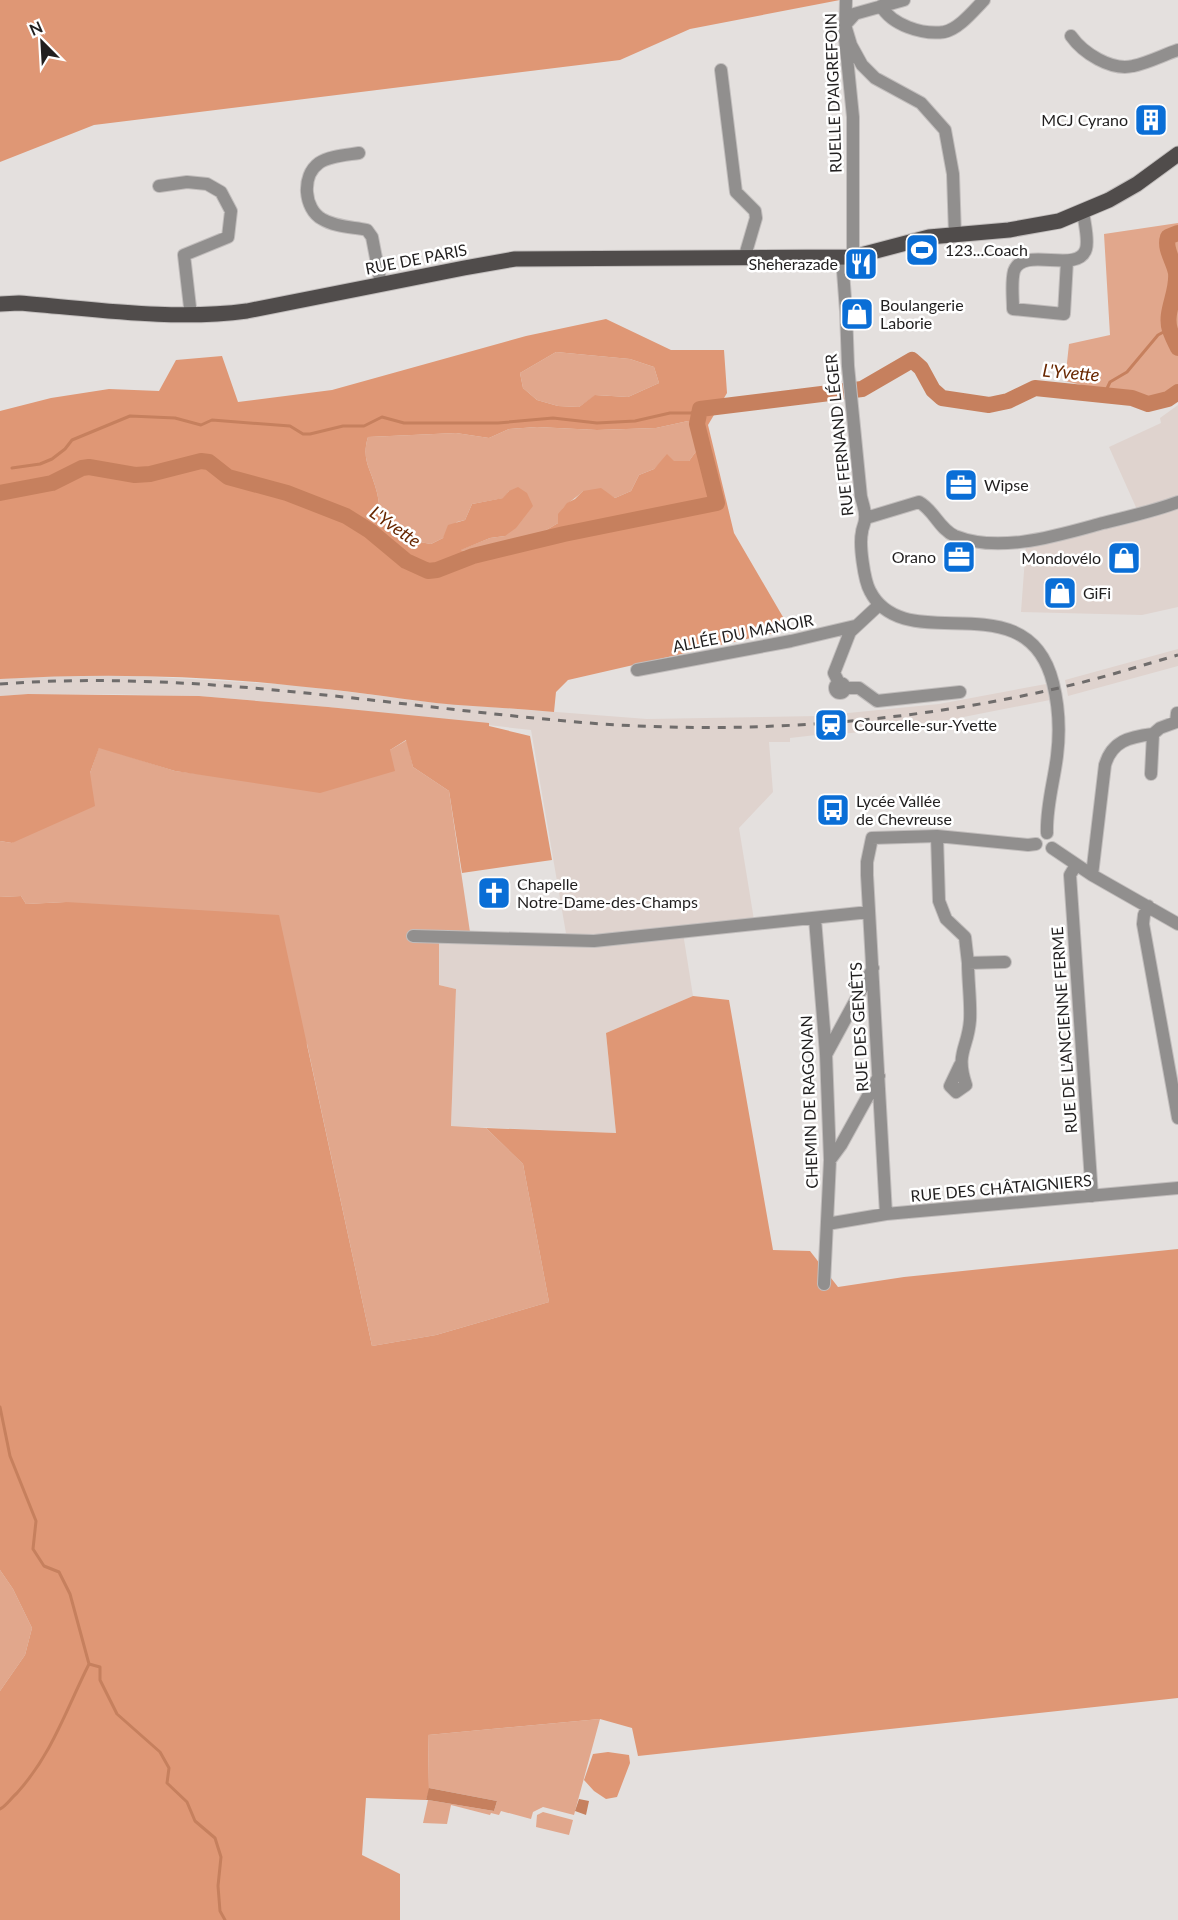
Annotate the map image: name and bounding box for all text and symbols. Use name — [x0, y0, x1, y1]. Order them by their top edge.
north arrow — [12, 12, 72, 72]
street label: RUELLE D'AIGREFOIN — [820, 13, 845, 173]
text: N — [26, 17, 45, 39]
building icon: MCJ Cyrano — [1133, 102, 1169, 138]
place label: MCJ Cyrano — [1041, 110, 1128, 129]
sports icon: 123...Coach — [904, 232, 940, 268]
street label: RUE DE PARIS — [363, 239, 468, 278]
place label: 123...Coach — [945, 240, 1028, 259]
restaurant icon: Sheherazade — [843, 246, 879, 282]
place label: Sheherazade — [748, 254, 838, 273]
place label: Boulangerie Laborie — [880, 295, 964, 332]
shop icon: Boulangerie Laborie — [839, 296, 875, 332]
street label: RUE FERNAND LÉGER — [821, 353, 856, 517]
water label: L'Yvette — [1042, 359, 1100, 385]
office icon: Wipse — [943, 467, 979, 503]
place label: Wipse — [984, 475, 1029, 494]
water label: L'Yvette — [366, 501, 425, 552]
office icon: Orano — [941, 539, 977, 575]
shop icon: Mondovélo — [1106, 540, 1142, 576]
place label: Orano — [892, 547, 936, 566]
place label: Mondovélo — [1021, 548, 1101, 567]
shop icon: GiFi — [1042, 575, 1078, 611]
place label: GiFi — [1083, 583, 1111, 602]
street label: ALLÉE DU MANOIR — [671, 610, 815, 655]
station icon: Courcelle-sur-Yvette — [813, 707, 849, 743]
place label: Courcelle-sur-Yvette — [854, 715, 997, 734]
place label: Lycée Vallée de Chevreuse — [856, 791, 952, 828]
bus stop icon: Lycée Vallée de Chevreuse — [815, 792, 851, 828]
place label: Chapelle Notre-Dame-des-Champs — [517, 874, 698, 911]
church icon: Chapelle Notre-Dame-des-Champs — [476, 875, 512, 911]
street label: RUE DE L'ANCIENNE FERME — [1047, 926, 1080, 1134]
street label: RUE DES GENÊTS — [846, 962, 871, 1092]
street label: CHEMIN DE RAGONAN — [796, 1015, 821, 1189]
street label: RUE DES CHÂTAIGNIERS — [910, 1170, 1092, 1205]

